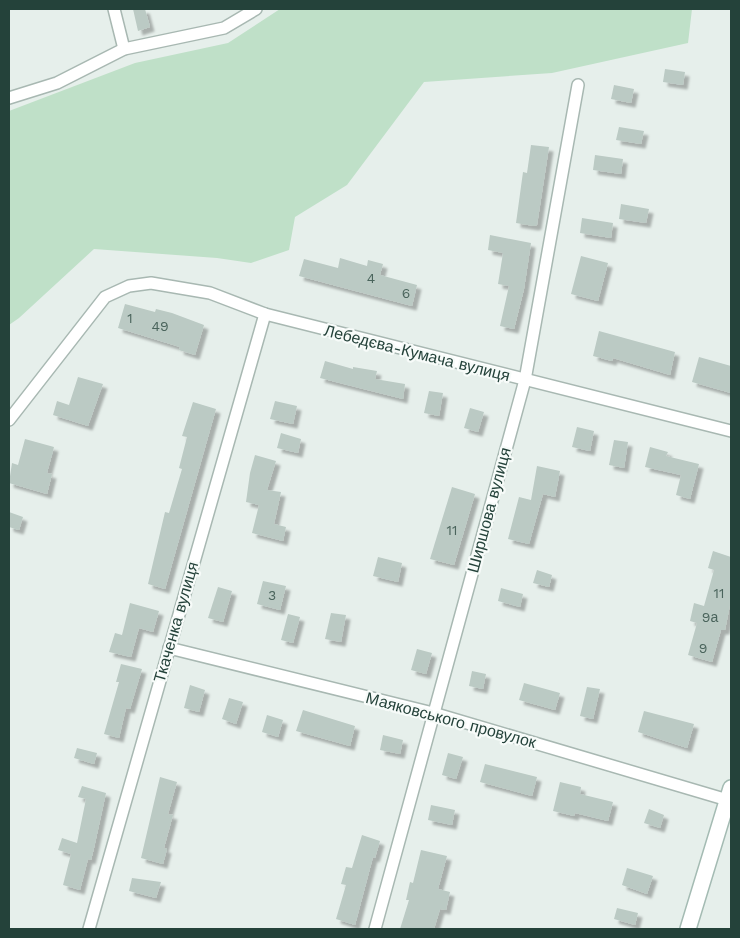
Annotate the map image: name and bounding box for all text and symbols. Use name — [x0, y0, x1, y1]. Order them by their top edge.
house number: 4 — [367, 270, 375, 286]
house number: 6 — [402, 285, 410, 301]
house number: 1 — [127, 310, 133, 326]
house number: 49 — [151, 318, 169, 334]
street label: Лебедєва-Кумача вулиця — [322, 321, 512, 385]
street label: Ширшова вулиця — [463, 445, 515, 575]
house number: 11 — [447, 522, 457, 538]
street label: Ткаченка вулиця — [150, 559, 202, 685]
house number: 11 — [714, 585, 724, 601]
house number: 3 — [268, 587, 276, 603]
house number: 9а — [702, 609, 718, 625]
house number: 9 — [699, 640, 707, 656]
street label: Маяковського провулок — [364, 688, 539, 752]

